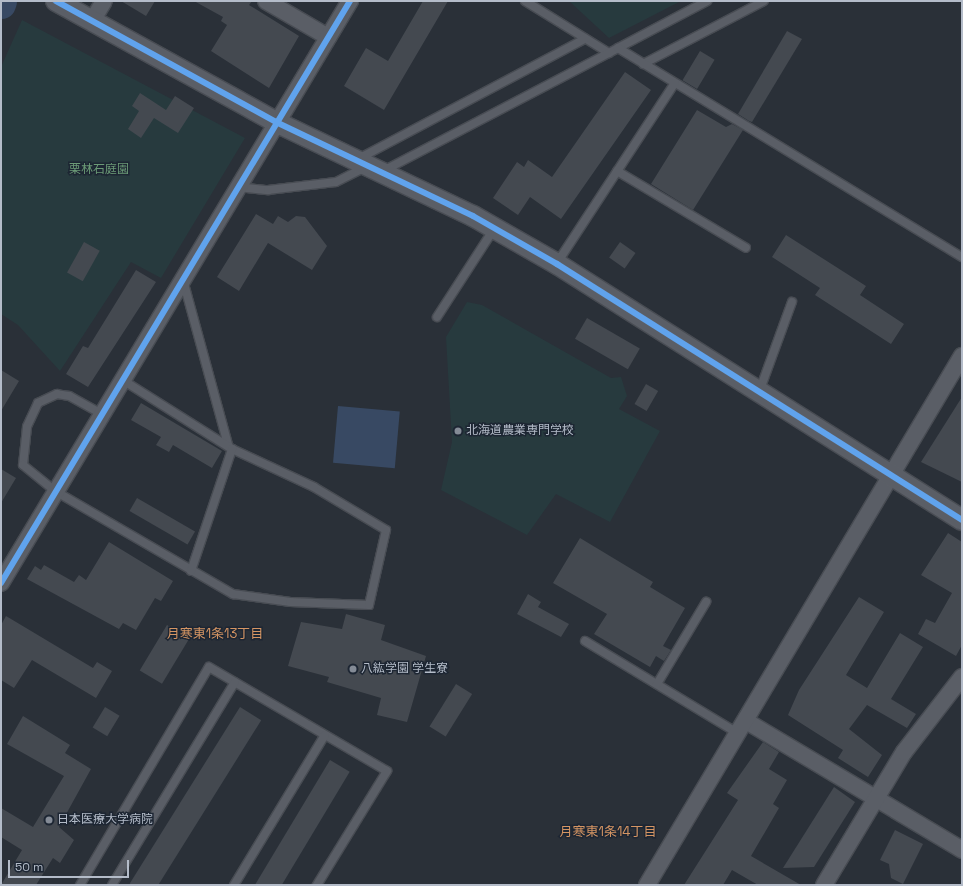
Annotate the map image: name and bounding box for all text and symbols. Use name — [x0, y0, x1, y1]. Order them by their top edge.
park label: 栗林石庭園 — [69, 163, 129, 177]
place label: 北海道農業専門学校 — [466, 424, 574, 438]
marker: 北海道農業専門学校 — [453, 426, 463, 436]
district label: 月寒東1条13丁目 — [167, 626, 263, 642]
place label: 八紘学園 学生寮 — [361, 662, 448, 676]
marker: 八紘学園 学生寮 — [348, 664, 358, 674]
place label: 日本医療大学病院 — [57, 813, 153, 827]
marker: 日本医療大学病院 — [44, 815, 54, 825]
district label: 月寒東1条14丁目 — [560, 824, 656, 840]
scale bar — [10, 852, 131, 878]
text: 50 m — [15, 859, 43, 875]

